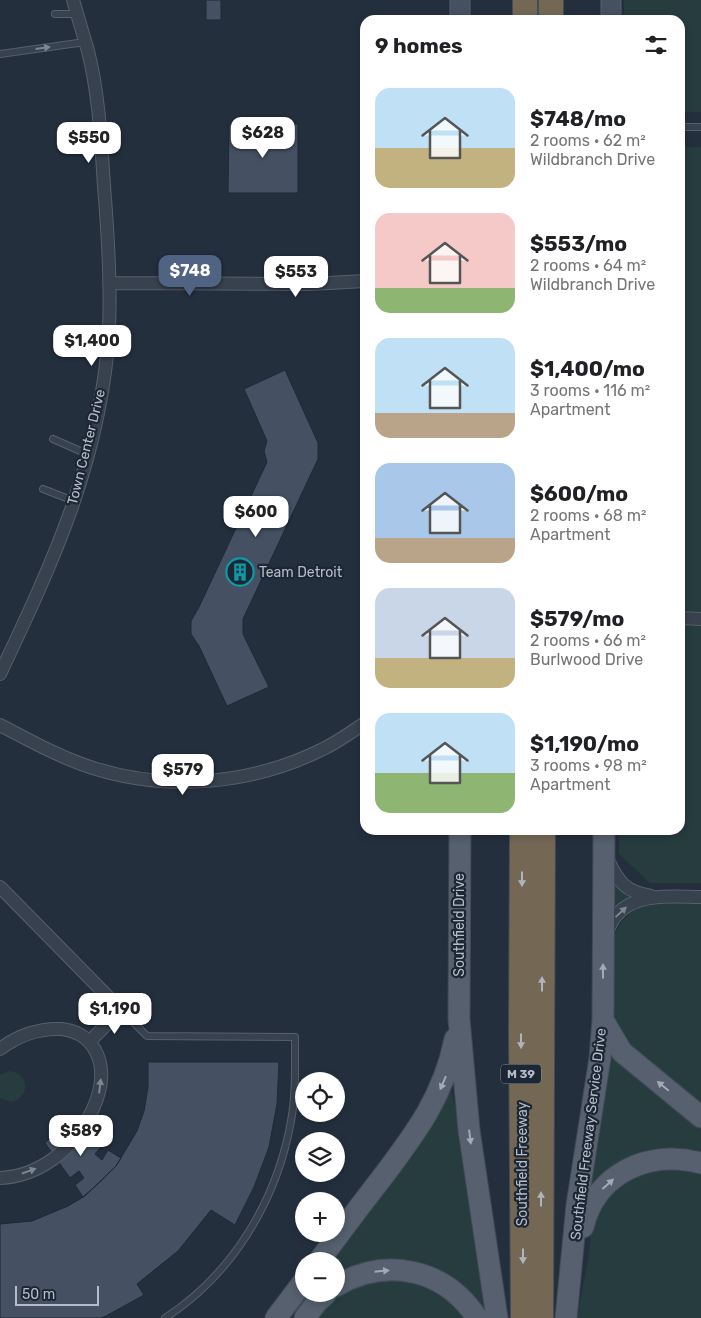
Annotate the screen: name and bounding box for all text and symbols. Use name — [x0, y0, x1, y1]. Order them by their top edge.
icon: filters — [642, 31, 670, 59]
text: 9 homes — [375, 33, 463, 58]
one-way arrow — [35, 44, 51, 52]
text: $748/mo — [530, 106, 626, 131]
icon: home — [415, 108, 475, 168]
pin: $628 — [233, 116, 293, 159]
pin: $550 — [59, 121, 119, 164]
text: $628 — [242, 123, 284, 142]
text: $550 — [68, 128, 110, 147]
text: 2 rooms · 62 m² — [530, 131, 646, 150]
text: Wildbranch Drive — [530, 150, 655, 169]
text: $553/mo — [530, 231, 627, 256]
icon: home — [415, 233, 475, 293]
pin: $748 — [160, 254, 220, 297]
pin: $553 — [266, 256, 326, 298]
text: 2 rooms · 64 m² — [530, 256, 646, 275]
text: $748 — [169, 261, 211, 280]
text: $553 — [275, 262, 317, 281]
text: Wildbranch Drive — [530, 275, 655, 294]
pin: $1,400 — [51, 324, 133, 367]
text: $1,400 — [64, 331, 120, 350]
text: $1,400/mo — [530, 356, 645, 381]
icon: home — [415, 358, 475, 418]
text: 3 rooms · 116 m² — [530, 381, 650, 400]
street label: Town Center Drive — [64, 387, 109, 507]
text: Apartment — [530, 400, 610, 419]
text: $600/mo — [530, 481, 628, 506]
icon: home — [415, 483, 475, 543]
pin: $600 — [226, 496, 286, 538]
text: $600 — [235, 502, 277, 521]
text: 2 rooms · 68 m² — [530, 506, 647, 525]
text: Apartment — [530, 525, 610, 544]
building icon: Team Detroit — [225, 557, 255, 587]
place label: Team Detroit — [259, 564, 343, 581]
text: $579/mo — [530, 606, 624, 631]
icon: home — [415, 608, 475, 668]
text: 2 rooms · 66 m² — [530, 631, 646, 650]
text: Burlwood Drive — [530, 650, 643, 669]
text: $1,190/mo — [530, 731, 639, 756]
icon: home — [415, 733, 475, 793]
pin: $579 — [153, 754, 213, 796]
text: 3 rooms · 98 m² — [530, 756, 647, 775]
text: $579 — [163, 760, 203, 779]
text: Apartment — [530, 775, 610, 794]
one-way arrow — [518, 871, 526, 887]
street label: Southfield Drive — [451, 873, 468, 977]
one-way arrow — [615, 906, 627, 918]
one-way arrow — [599, 963, 607, 979]
one-way arrow — [538, 976, 546, 992]
pin: $1,190 — [74, 992, 156, 1035]
text: $1,190 — [89, 999, 141, 1018]
street label: Southfield Freeway Service Drive — [567, 1027, 610, 1241]
one-way arrow — [517, 1033, 525, 1049]
road number: M 39 — [501, 1064, 541, 1084]
map controls — [295, 1072, 345, 1302]
button: locate — [295, 1072, 345, 1122]
one-way arrow — [438, 1076, 446, 1090]
one-way arrow — [96, 1078, 104, 1094]
one-way arrow — [657, 1081, 670, 1092]
street label: Southfield Freeway — [514, 1101, 531, 1226]
pin: $589 — [51, 1114, 111, 1157]
text: $589 — [60, 1121, 102, 1140]
one-way arrow — [466, 1130, 474, 1146]
button: layers — [295, 1132, 345, 1182]
one-way arrow — [22, 1167, 37, 1175]
one-way arrow — [602, 1178, 614, 1190]
one-way arrow — [537, 1191, 545, 1207]
button: + — [295, 1192, 345, 1242]
one-way arrow — [519, 1248, 527, 1264]
button: − — [295, 1252, 345, 1302]
one-way arrow — [374, 1267, 390, 1275]
scale bar — [15, 1283, 99, 1306]
text: 50 m — [22, 1286, 55, 1303]

